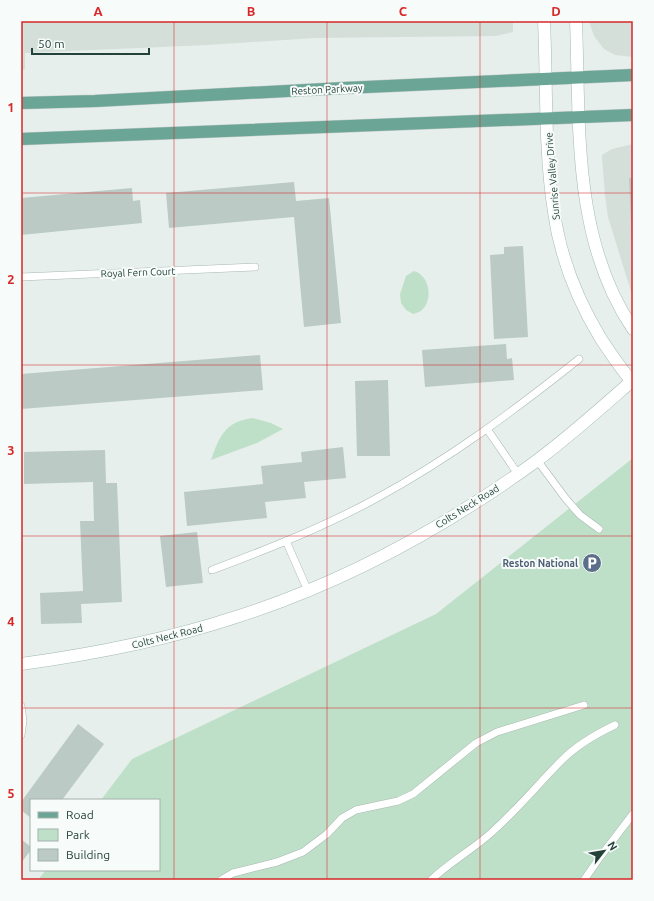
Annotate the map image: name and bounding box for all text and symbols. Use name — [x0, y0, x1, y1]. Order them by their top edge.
text: A — [93, 4, 103, 18]
text: B — [247, 4, 256, 18]
text: C — [399, 4, 408, 18]
text: D — [551, 4, 561, 18]
scale bar — [32, 30, 149, 56]
text: 50 m — [38, 37, 65, 50]
street label: Reston Parkway — [291, 82, 363, 97]
text: 1 — [7, 100, 15, 114]
street label: Sunrise Valley Drive — [543, 132, 562, 220]
street label: Royal Fern Court — [100, 266, 176, 279]
text: 2 — [7, 272, 15, 286]
text: 3 — [7, 443, 15, 457]
street label: Colts Neck Road — [433, 482, 501, 530]
parking icon: Reston National — [581, 552, 603, 574]
place label: Reston National — [502, 558, 578, 569]
text: 4 — [7, 614, 15, 628]
street label: Colts Neck Road — [130, 622, 204, 651]
text: 5 — [7, 786, 15, 800]
legend — [30, 799, 160, 871]
text: Road — [66, 808, 94, 821]
text: Park — [66, 828, 90, 841]
north arrow — [584, 831, 624, 871]
text: N — [605, 839, 620, 852]
text: Building — [66, 848, 110, 861]

